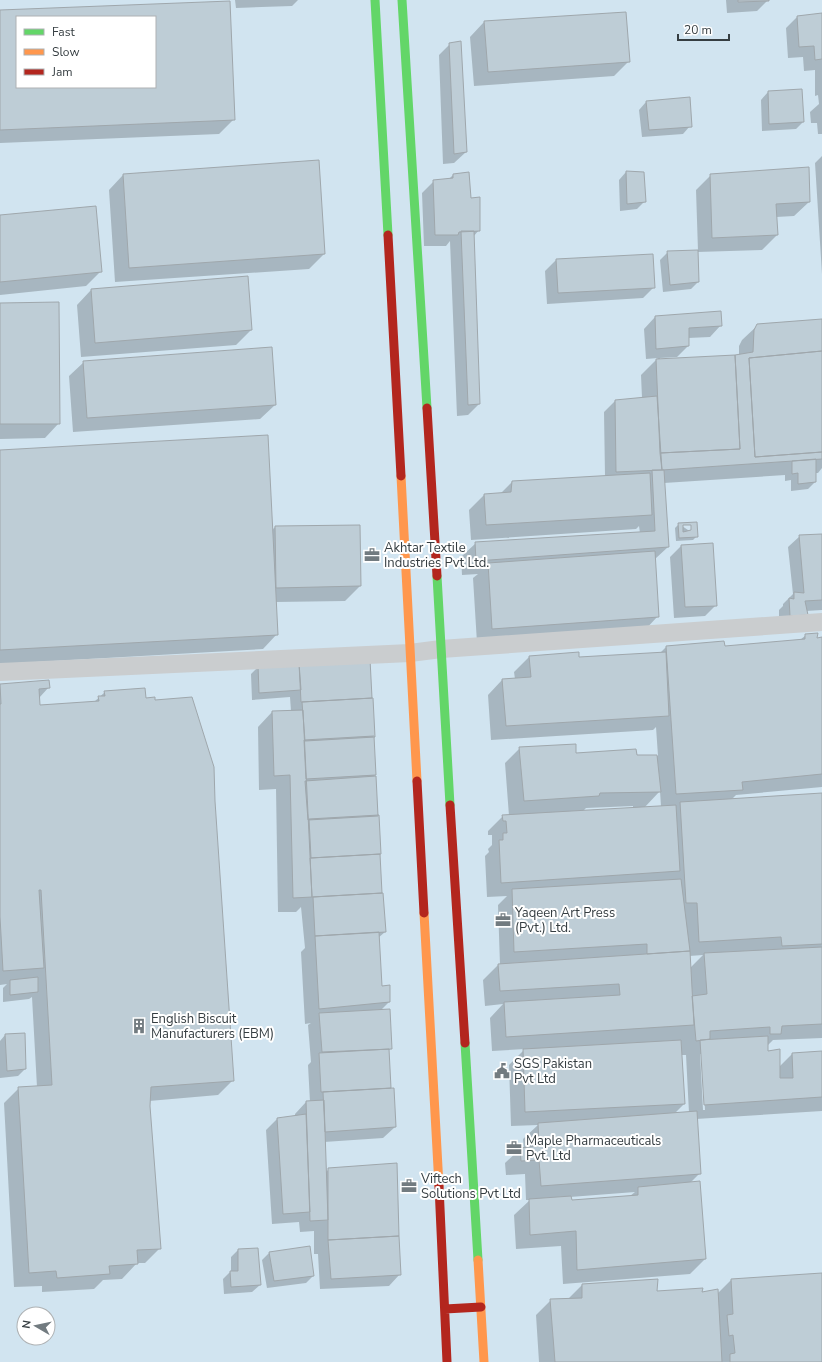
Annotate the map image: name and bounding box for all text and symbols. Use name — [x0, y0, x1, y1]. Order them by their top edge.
legend — [16, 16, 156, 88]
scale bar — [678, 16, 729, 42]
text: 20 m — [684, 22, 712, 38]
text: Fast — [52, 24, 75, 40]
text: Slow — [52, 44, 80, 60]
text: Jam — [51, 64, 73, 80]
place label: Akhtar Textile Industries Pvt Ltd. — [384, 539, 489, 572]
office icon: Akhtar Textile Industries Pvt Ltd. — [363, 546, 381, 564]
place label: Yaqeen Art Press (Pvt.) Ltd. — [514, 904, 615, 937]
office icon: Yaqeen Art Press (Pvt.) Ltd. — [494, 911, 512, 929]
place label: English Biscuit Manufacturers (EBM) — [151, 1010, 274, 1043]
building icon: English Biscuit Manufacturers (EBM) — [130, 1017, 148, 1035]
place label: SGS Pakistan Pvt Ltd — [514, 1055, 592, 1088]
public building icon: SGS Pakistan Pvt Ltd — [493, 1062, 511, 1080]
place label: Maple Pharmaceuticals Pvt. Ltd — [526, 1132, 661, 1165]
office icon: Maple Pharmaceuticals Pvt. Ltd — [505, 1139, 523, 1157]
place label: Viftech Solutions Pvt Ltd — [420, 1170, 521, 1203]
office icon: Viftech Solutions Pvt Ltd — [400, 1177, 418, 1195]
north arrow — [16, 1306, 56, 1346]
text: N — [19, 1319, 35, 1330]

